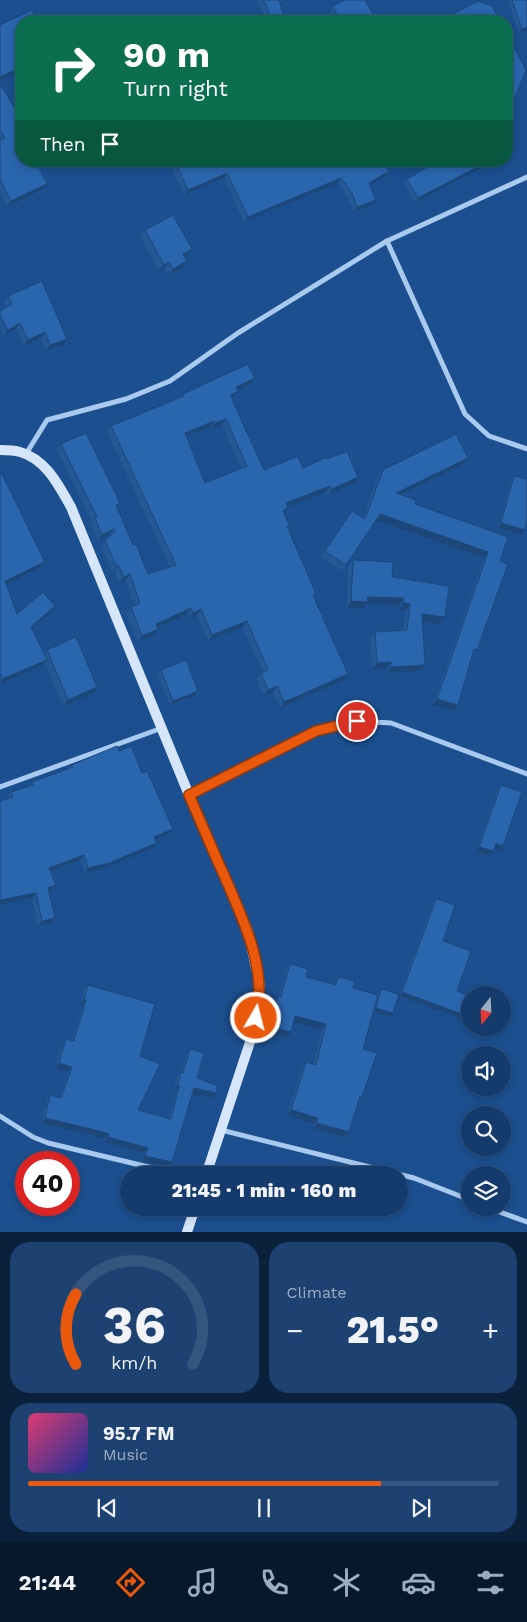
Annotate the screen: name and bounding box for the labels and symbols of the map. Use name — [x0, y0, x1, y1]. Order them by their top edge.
pin — [336, 700, 378, 742]
north arrow — [461, 986, 511, 1036]
position arrow — [229, 991, 281, 1043]
speed limit sign: 40 — [15, 1151, 80, 1216]

